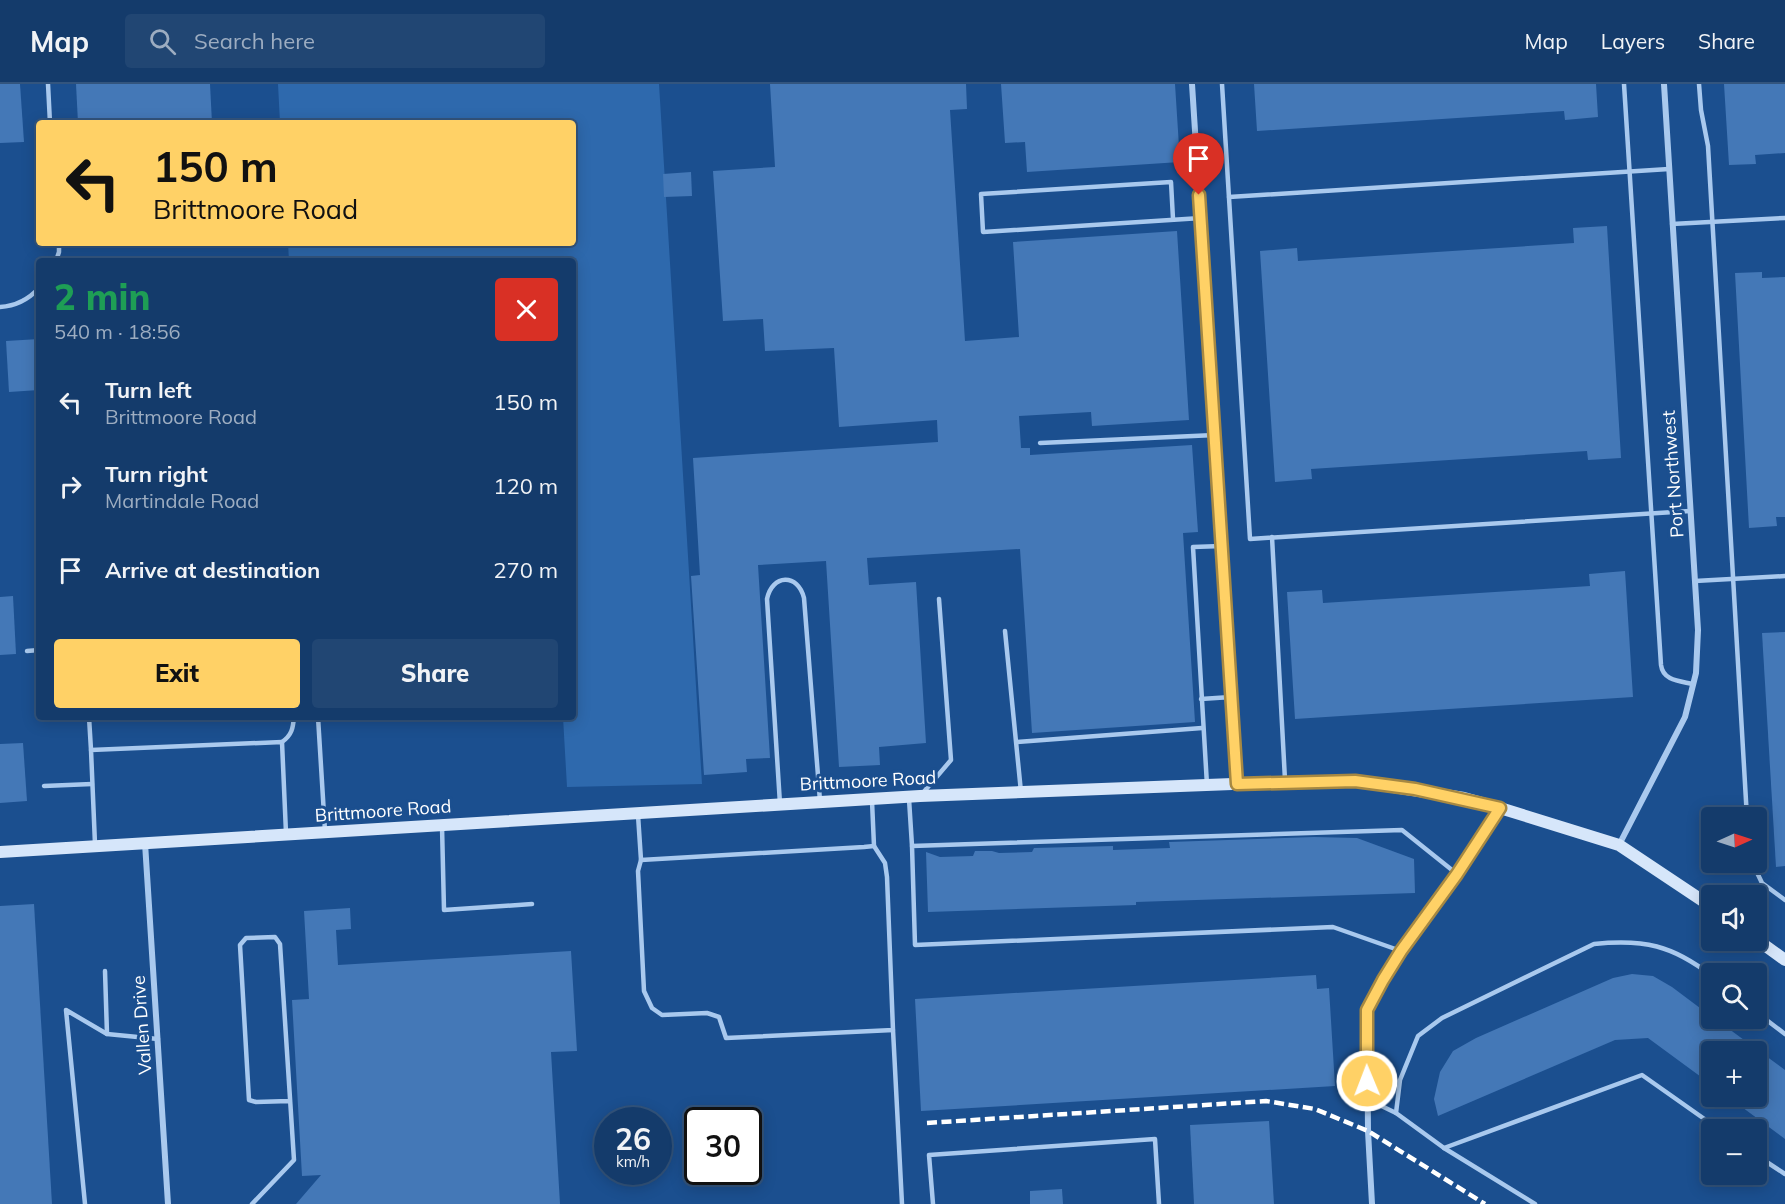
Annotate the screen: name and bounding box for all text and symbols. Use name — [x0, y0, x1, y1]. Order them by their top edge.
search box — [125, 14, 545, 68]
text: Map — [30, 24, 89, 59]
icon: search — [146, 25, 179, 58]
text: Search here — [194, 27, 315, 55]
text: Map — [1525, 28, 1568, 54]
text: Layers — [1601, 28, 1665, 54]
text: Share — [1698, 28, 1755, 54]
pin — [1173, 133, 1224, 195]
text: 150 m — [153, 140, 278, 193]
icon: arrive — [1182, 142, 1215, 175]
icon: left — [54, 144, 132, 222]
text: Brittmoore Road — [153, 192, 358, 226]
text: 2 min — [54, 274, 150, 319]
button: close — [495, 278, 558, 341]
text: 540 m · 18:56 — [54, 319, 180, 344]
text: Turn left — [105, 376, 192, 404]
icon: left — [54, 386, 87, 419]
text: 150 m — [493, 388, 558, 416]
text: Brittmoore Road — [105, 404, 257, 429]
street label: Port Northwest — [1657, 410, 1688, 538]
text: Turn right — [105, 460, 208, 488]
icon: right — [54, 470, 87, 503]
text: 120 m — [493, 472, 558, 500]
text: Martindale Road — [105, 488, 259, 513]
icon: arrive — [54, 554, 87, 587]
text: Arrive at destination — [105, 556, 320, 584]
text: 270 m — [493, 556, 558, 584]
button: Exit — [54, 639, 300, 708]
button: Share — [312, 639, 558, 708]
street label: Brittmoore Road — [799, 765, 937, 796]
street label: Brittmoore Road — [314, 794, 452, 827]
north arrow — [1701, 807, 1767, 873]
map controls — [1701, 807, 1767, 1185]
button: sound — [1701, 885, 1767, 951]
button: search — [1701, 963, 1767, 1029]
street label: Vallen Drive — [127, 975, 156, 1075]
button: + — [1701, 1041, 1767, 1107]
position arrow — [1335, 1049, 1399, 1113]
speed limit sign: 30 — [684, 1107, 762, 1185]
button: − — [1701, 1119, 1767, 1185]
text: 26 — [615, 1120, 651, 1158]
text: km/h — [616, 1152, 650, 1171]

